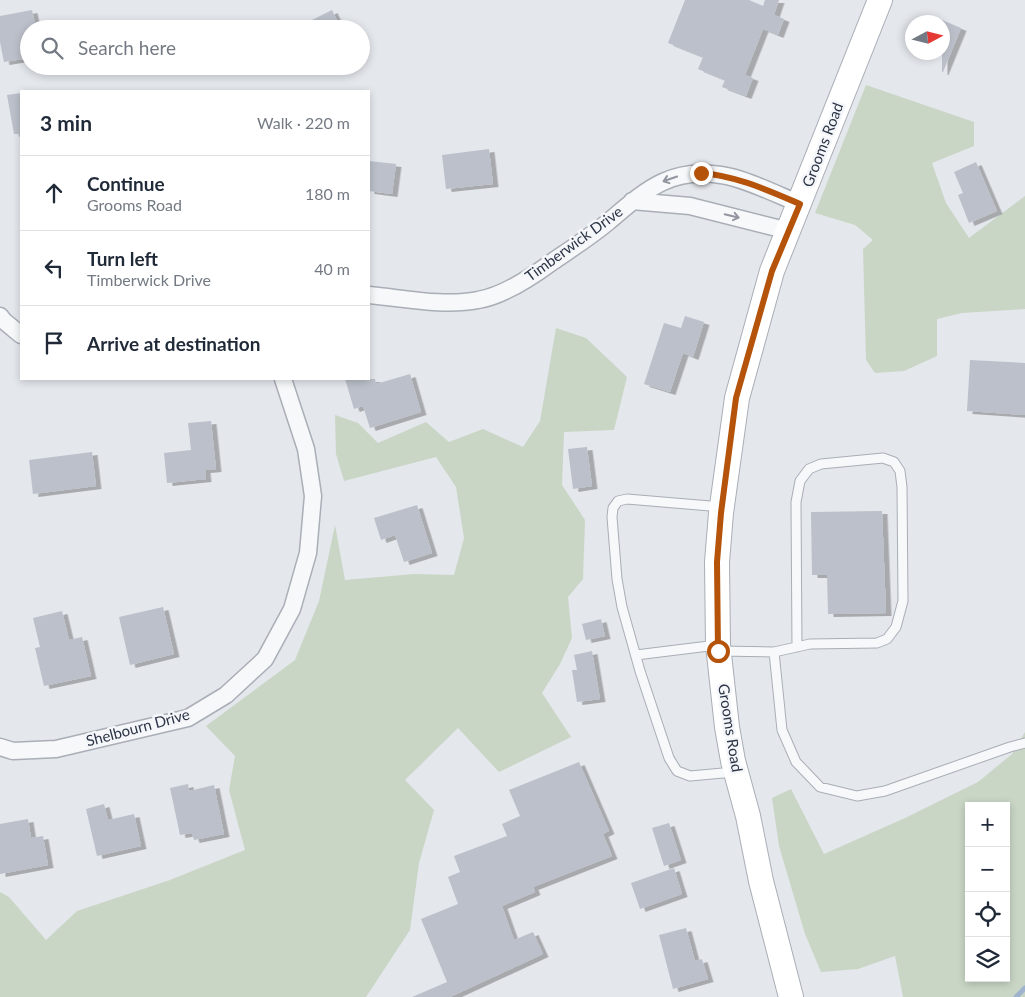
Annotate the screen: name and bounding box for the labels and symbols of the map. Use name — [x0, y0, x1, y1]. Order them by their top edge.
north arrow — [905, 15, 950, 60]
street label: Grooms Road — [798, 100, 846, 189]
route end — [690, 162, 713, 185]
one-way arrow — [662, 175, 678, 185]
street label: Timberwick Drive — [521, 202, 626, 285]
one-way arrow — [723, 212, 739, 221]
route start — [707, 640, 730, 663]
street label: Grooms Road — [715, 683, 747, 773]
street label: Shelbourn Drive — [84, 705, 192, 750]

